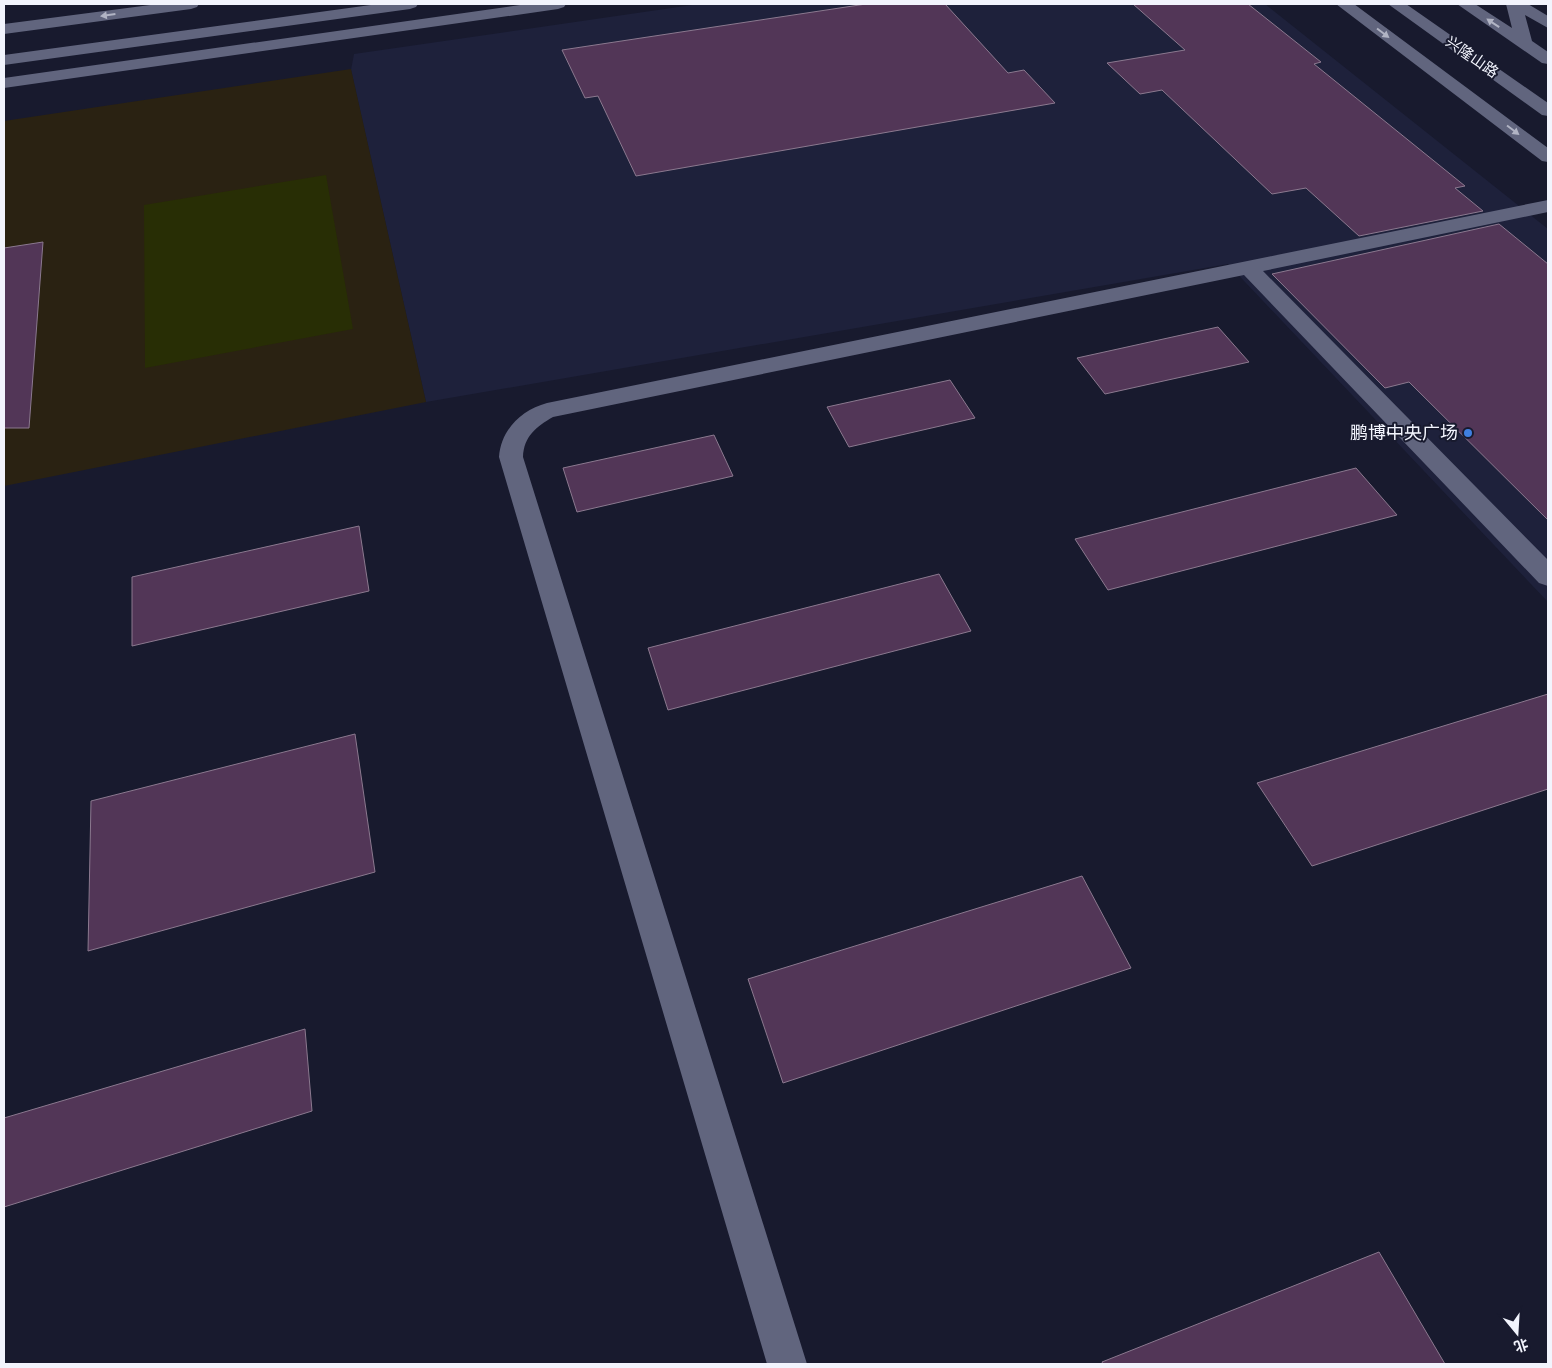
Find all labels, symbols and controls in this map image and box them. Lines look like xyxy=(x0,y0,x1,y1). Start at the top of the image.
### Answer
one-way arrow xyxy=(100,11,116,19)
one-way arrow xyxy=(1486,18,1500,28)
one-way arrow xyxy=(1376,28,1390,38)
street label: 兴隆山路 xyxy=(1441,33,1501,83)
one-way arrow xyxy=(1506,125,1519,136)
place label: 鹏博·中央广场 xyxy=(1350,423,1458,446)
marker: 鹏博·中央广场 xyxy=(1462,427,1474,439)
north arrow xyxy=(1492,1308,1542,1358)
text: 北 xyxy=(1511,1334,1530,1354)

